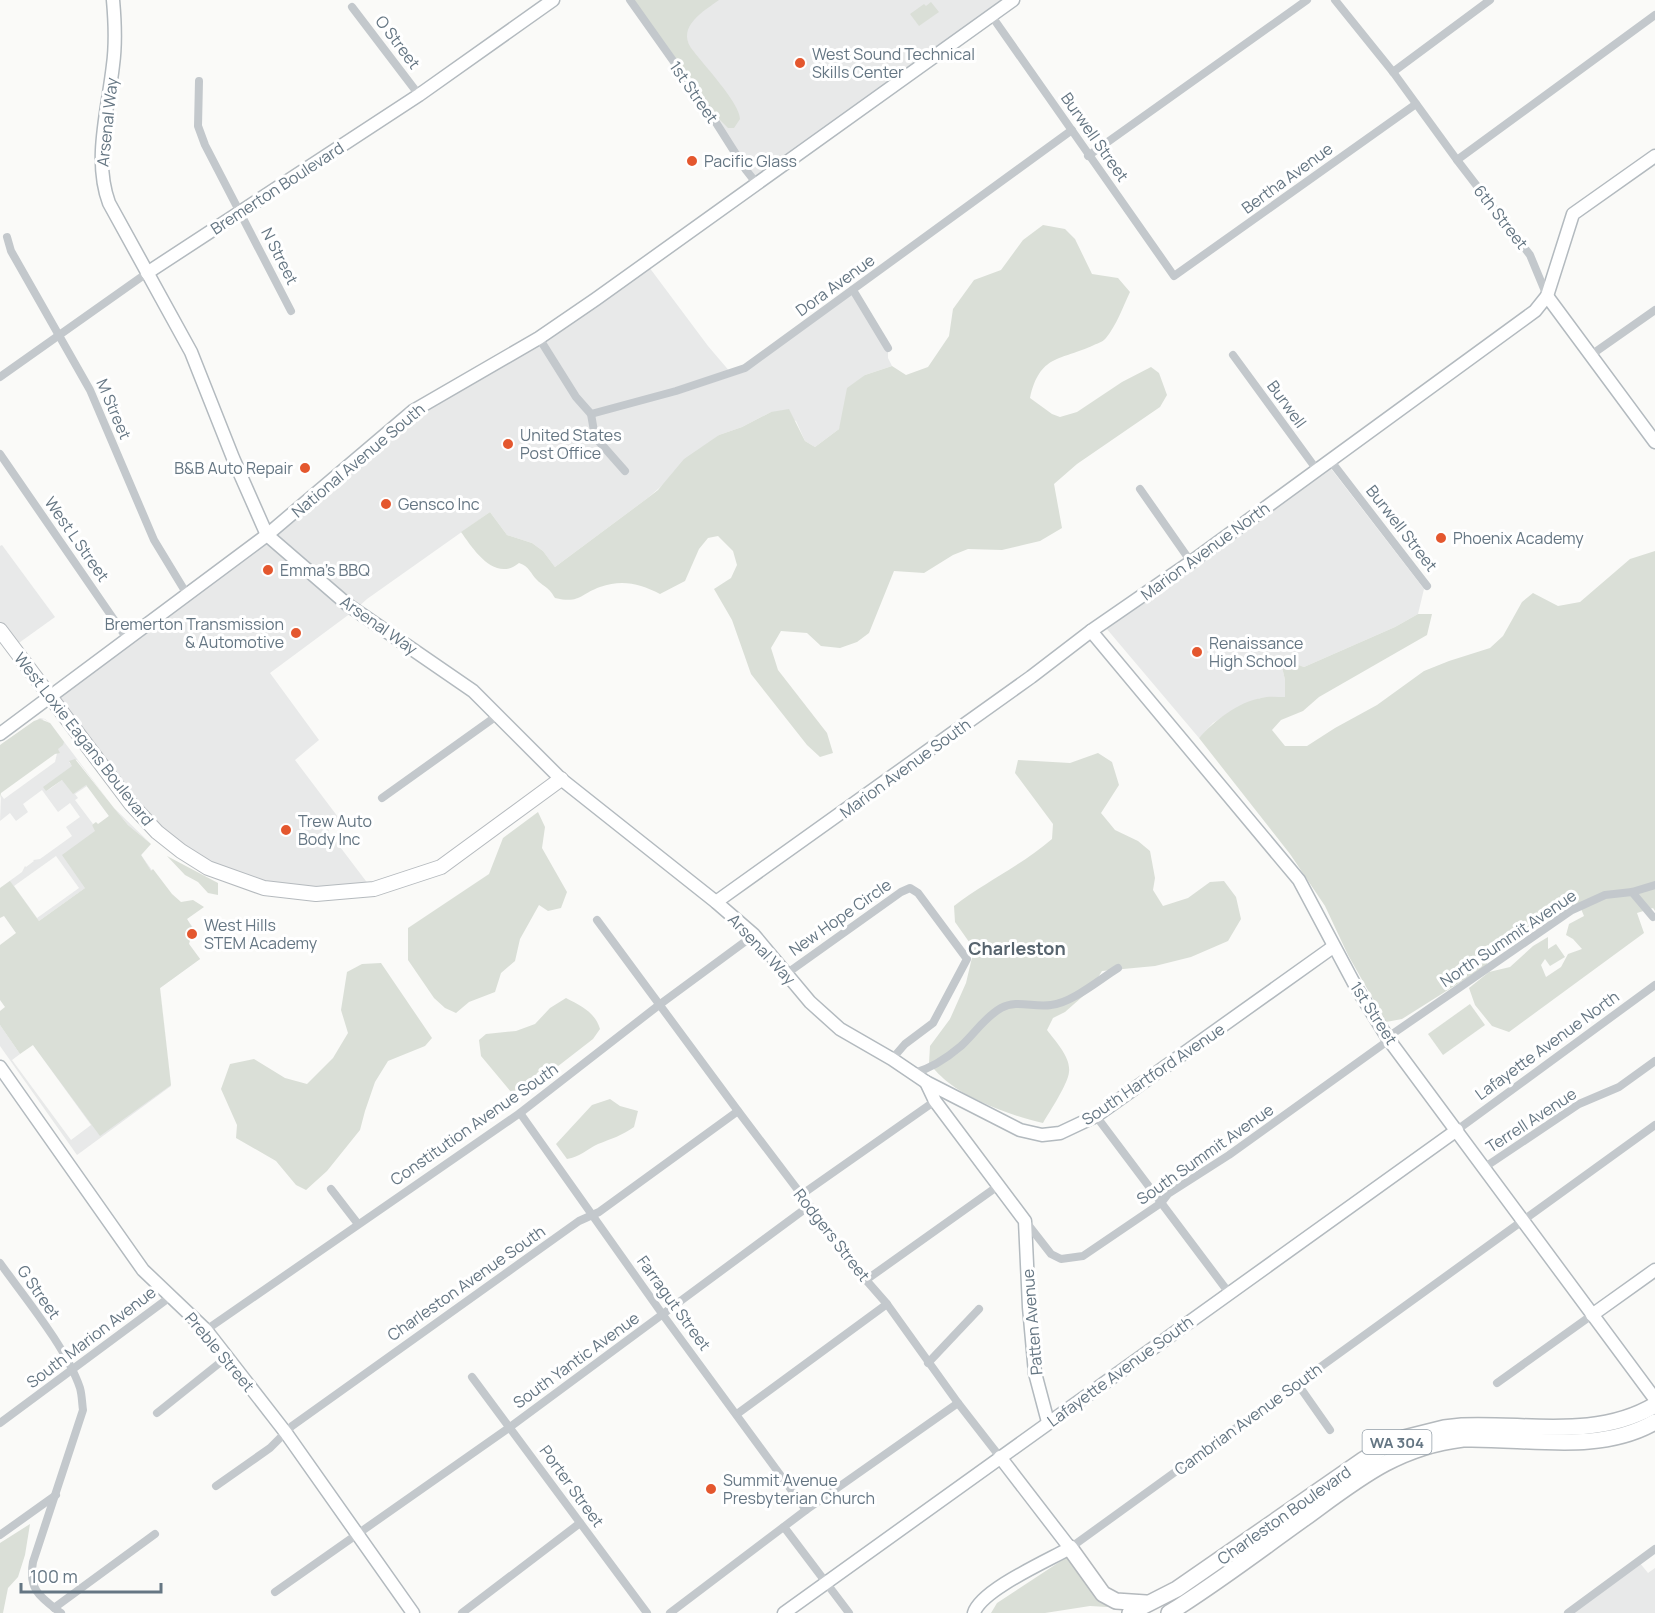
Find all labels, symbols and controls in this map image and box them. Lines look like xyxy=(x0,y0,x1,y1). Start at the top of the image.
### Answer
street label: O Street xyxy=(371,11,425,73)
place label: West Sound Technical Skills Center xyxy=(812,43,975,83)
marker: West Sound Technical Skills Center xyxy=(793,56,807,70)
street label: 1st Street xyxy=(665,57,723,127)
street label: Arsenal Way xyxy=(91,76,123,168)
street label: Burwell Street xyxy=(1056,88,1134,186)
street label: Bremerton Boulevard xyxy=(206,137,348,239)
street label: Bertha Avenue xyxy=(1237,137,1337,219)
place label: Pacific Glass xyxy=(704,150,797,172)
marker: Pacific Glass xyxy=(685,154,699,168)
street label: 6th Street xyxy=(1469,180,1533,254)
street label: N Street xyxy=(256,224,304,288)
street label: Dora Avenue xyxy=(791,249,879,321)
street label: M Street xyxy=(91,375,137,443)
street label: Burwell xyxy=(1262,376,1312,432)
street label: National Avenue South xyxy=(287,398,429,522)
place label: United States Post Office xyxy=(520,424,622,464)
marker: United States Post Office xyxy=(501,437,515,451)
place label: B&B Auto Repair xyxy=(174,457,293,479)
marker: B&B Auto Repair xyxy=(298,461,312,475)
street label: Burwell Street xyxy=(1361,480,1443,576)
street label: West L Street xyxy=(40,492,114,586)
place label: Gensco Inc xyxy=(398,493,480,515)
marker: Gensco Inc xyxy=(379,497,393,511)
street label: Marion Avenue North xyxy=(1136,497,1274,605)
place label: Phoenix Academy xyxy=(1453,527,1584,549)
marker: Phoenix Academy xyxy=(1434,531,1448,545)
place label: Emma's BBQ xyxy=(280,559,370,581)
marker: Emma's BBQ xyxy=(261,563,275,577)
street label: Arsenal Way xyxy=(336,590,422,660)
place label: Bremerton Transmission & Automotive xyxy=(105,613,284,653)
marker: Bremerton Transmission & Automotive xyxy=(289,626,303,640)
place label: Renaissance High School xyxy=(1209,632,1303,672)
marker: Renaissance High School xyxy=(1190,645,1204,659)
street label: West Loxie Eagans Boulevard xyxy=(9,648,159,830)
street label: Marion Avenue South xyxy=(835,713,975,823)
place label: Trew Auto Body Inc xyxy=(298,810,372,850)
marker: Trew Auto Body Inc xyxy=(279,823,293,837)
street label: New Hope Circle xyxy=(784,873,896,961)
street label: North Summit Avenue xyxy=(1436,884,1580,992)
street label: Arsenal Way xyxy=(723,909,801,990)
place label: West Hills STEM Academy xyxy=(204,914,318,954)
marker: West Hills STEM Academy xyxy=(185,927,199,941)
district label: Charleston xyxy=(968,936,1066,960)
street label: 1st Street xyxy=(1345,977,1403,1049)
street label: Lafayette Avenue North xyxy=(1471,985,1623,1105)
street label: South Hartford Avenue xyxy=(1077,1018,1229,1130)
street label: Constitution Avenue South xyxy=(386,1058,562,1190)
street label: Terrell Avenue xyxy=(1481,1083,1581,1157)
street label: South Summit Avenue xyxy=(1132,1098,1278,1210)
street label: Rodgers Street xyxy=(789,1184,875,1286)
street label: Charleston Avenue South xyxy=(383,1220,549,1346)
street label: Farragut Street xyxy=(632,1251,716,1355)
street label: G Street xyxy=(12,1261,66,1323)
street label: Patten Avenue xyxy=(1016,1268,1048,1376)
street label: South Marion Avenue xyxy=(22,1281,160,1393)
street label: South Yantic Avenue xyxy=(508,1307,644,1413)
street label: Preble Street xyxy=(180,1308,260,1396)
street label: Lafayette Avenue South xyxy=(1043,1311,1197,1431)
street label: Cambrian Avenue South xyxy=(1170,1358,1326,1480)
road number: WA 304 xyxy=(1362,1430,1432,1454)
street label: Porter Street xyxy=(535,1441,609,1531)
street label: Charleston Boulevard xyxy=(1213,1461,1355,1569)
place label: Summit Avenue Presbyterian Church xyxy=(723,1469,875,1509)
marker: Summit Avenue Presbyterian Church xyxy=(704,1482,718,1496)
scale bar xyxy=(21,1556,160,1594)
text: 100 m xyxy=(30,1564,78,1588)

